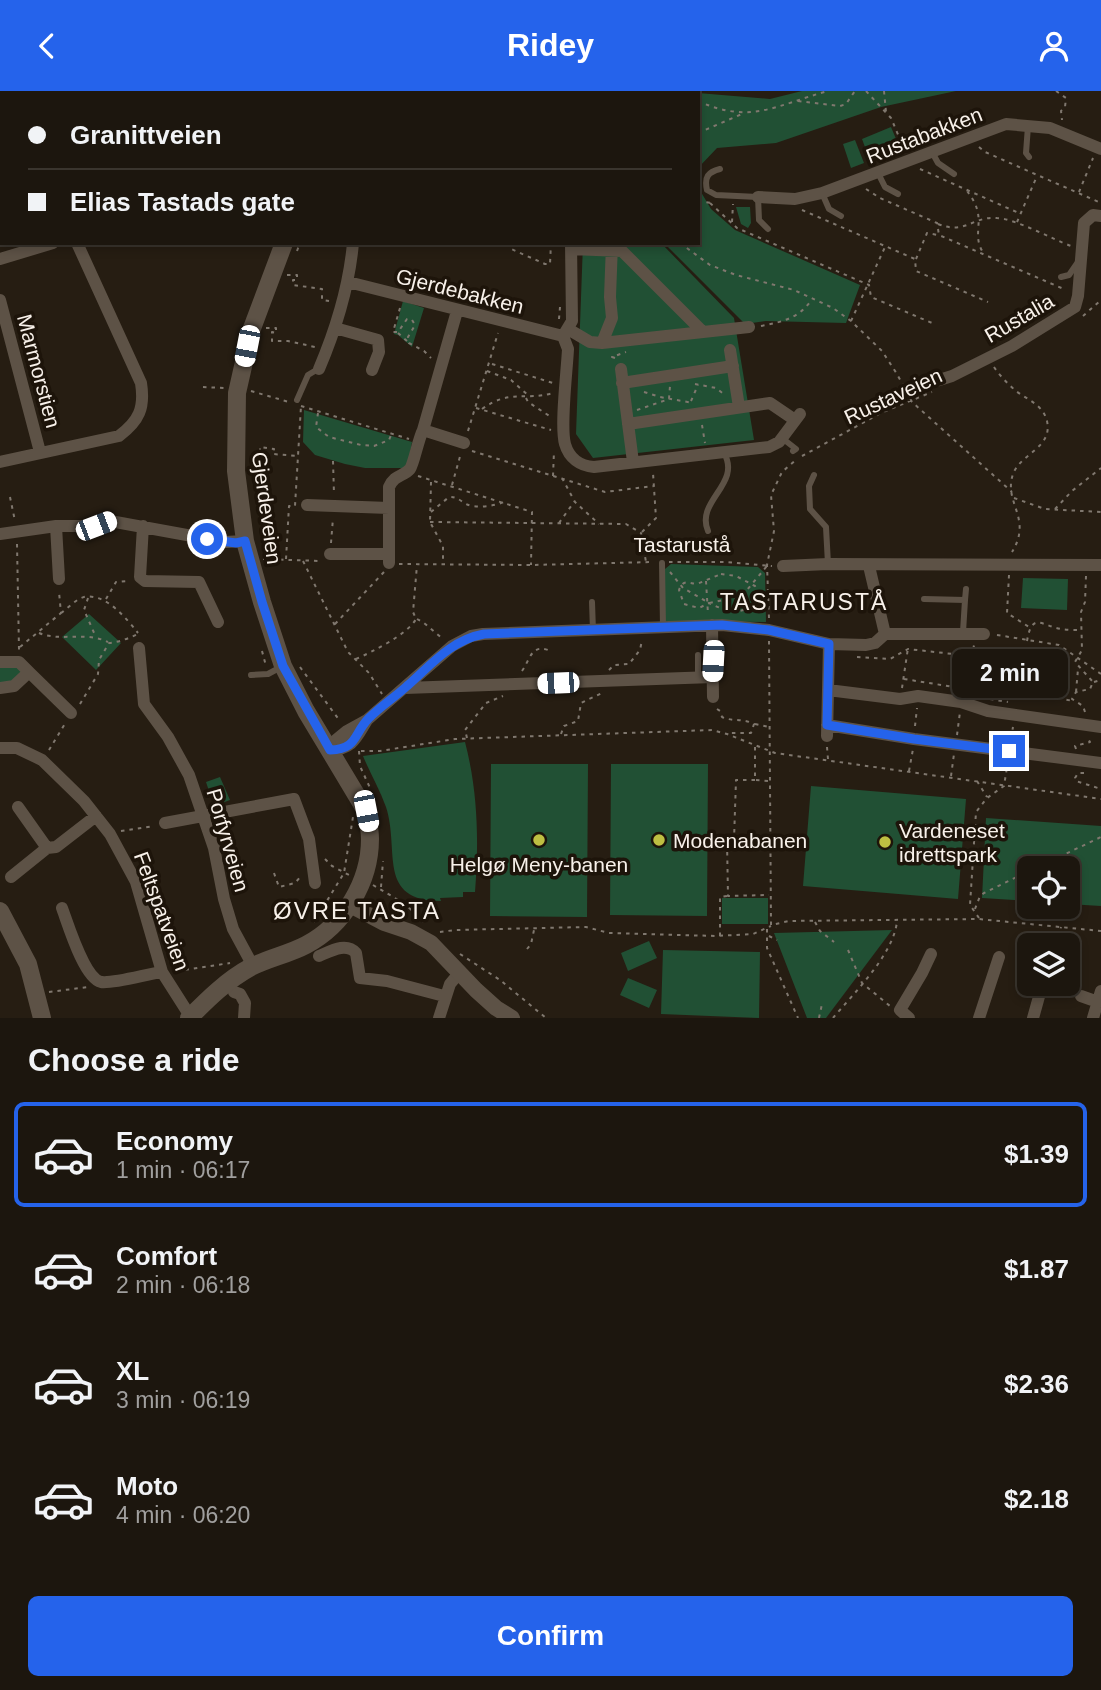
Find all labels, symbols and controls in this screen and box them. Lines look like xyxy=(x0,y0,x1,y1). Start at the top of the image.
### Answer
icon: back xyxy=(28,27,66,65)
text: Ridey xyxy=(507,27,594,63)
icon: person xyxy=(1035,27,1073,65)
street label: Rustabakken xyxy=(863,102,985,168)
text: Granittveien xyxy=(70,120,222,150)
text: Elias Tastads gate xyxy=(70,187,295,217)
street label: Gjerdebakken xyxy=(394,264,526,318)
street label: Rustalia xyxy=(980,289,1058,347)
street label: Marmorstien xyxy=(13,312,65,430)
car xyxy=(233,323,262,369)
street label: Rustaveien xyxy=(841,363,945,429)
street label: Gjerdeveien xyxy=(248,450,286,566)
car xyxy=(73,509,120,543)
route start xyxy=(191,523,223,555)
street label: Tastarustå xyxy=(634,533,731,556)
district label: TASTARUSTÅ xyxy=(720,588,888,615)
car xyxy=(702,639,725,683)
callout: 2 min xyxy=(951,649,1067,699)
text: 2 min xyxy=(980,660,1040,686)
car xyxy=(537,672,580,694)
route end xyxy=(993,735,1025,767)
street label: Porfyrveien xyxy=(202,786,254,894)
car xyxy=(352,788,381,834)
place label: Vardeneset idrettspark xyxy=(899,819,1005,866)
place label: Modenabanen xyxy=(673,829,807,852)
marker: Helgø Meny-banen xyxy=(531,832,547,848)
marker: Modenabanen xyxy=(651,832,667,848)
marker: Vardeneset idrettspark xyxy=(877,834,893,850)
street label: Feltspatveien xyxy=(130,848,194,974)
place label: Helgø Meny-banen xyxy=(450,853,628,876)
map controls xyxy=(1017,856,1080,996)
button: locate xyxy=(1017,856,1080,919)
district label: ØVRE TASTA xyxy=(273,897,441,924)
button: layers xyxy=(1017,933,1080,996)
text: Choose a ride xyxy=(28,1042,240,1078)
icon: car xyxy=(32,1123,95,1186)
text: Economy xyxy=(116,1126,233,1156)
text: $1.39 xyxy=(1004,1139,1069,1169)
text: 1 min · 06:17 xyxy=(116,1157,250,1183)
icon: car xyxy=(32,1238,95,1301)
text: Comfort xyxy=(116,1241,217,1271)
text: $1.87 xyxy=(1004,1254,1069,1284)
text: 2 min · 06:18 xyxy=(116,1272,250,1298)
icon: car xyxy=(32,1353,95,1416)
text: XL xyxy=(116,1356,149,1386)
text: $2.36 xyxy=(1004,1369,1069,1399)
text: 3 min · 06:19 xyxy=(116,1387,250,1413)
icon: car xyxy=(32,1468,95,1531)
text: Moto xyxy=(116,1471,178,1501)
text: $2.18 xyxy=(1004,1484,1069,1514)
text: 4 min · 06:20 xyxy=(116,1502,250,1528)
button: Confirm xyxy=(28,1596,1073,1676)

